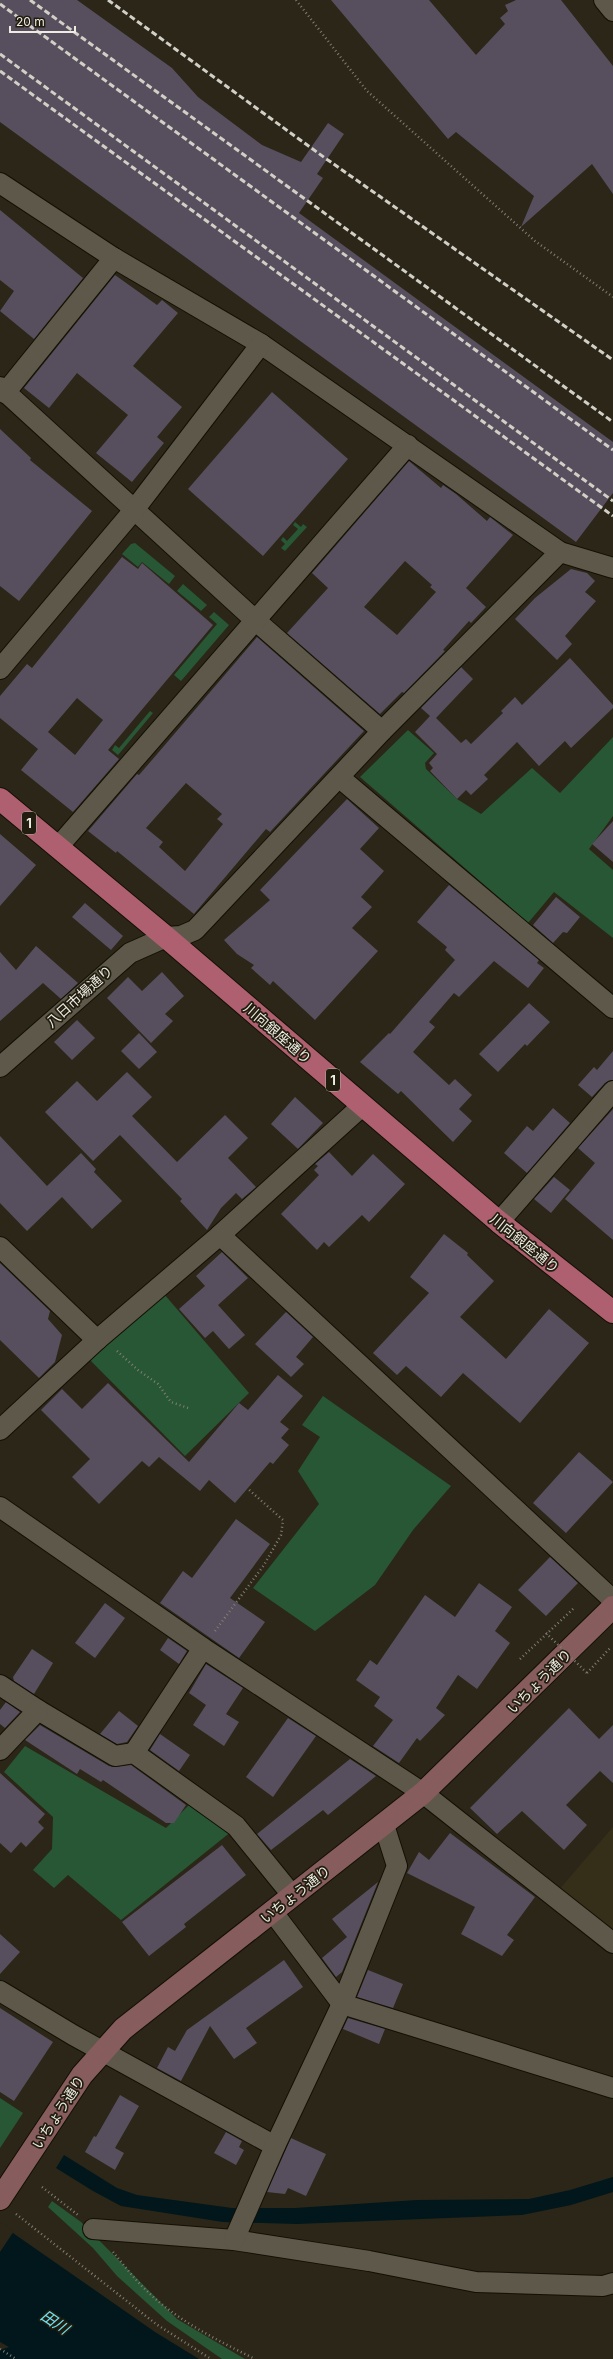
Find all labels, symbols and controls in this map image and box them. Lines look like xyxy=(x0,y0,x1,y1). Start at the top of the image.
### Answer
scale bar xyxy=(10,8,75,34)
text: 20 m xyxy=(16,14,45,29)
road number: 1 xyxy=(22,812,36,834)
street label: 八日市場通り xyxy=(42,962,116,1030)
street label: 川向銀座通り xyxy=(241,999,315,1067)
road number: 1 xyxy=(326,1069,340,1091)
street label: 川向銀座通り xyxy=(487,1210,563,1276)
street label: いちょう通り xyxy=(503,1645,575,1717)
street label: いちょう通り xyxy=(257,1861,333,1927)
street label: いちょう通り xyxy=(28,2072,88,2152)
water label: 田川 xyxy=(37,2306,74,2339)

